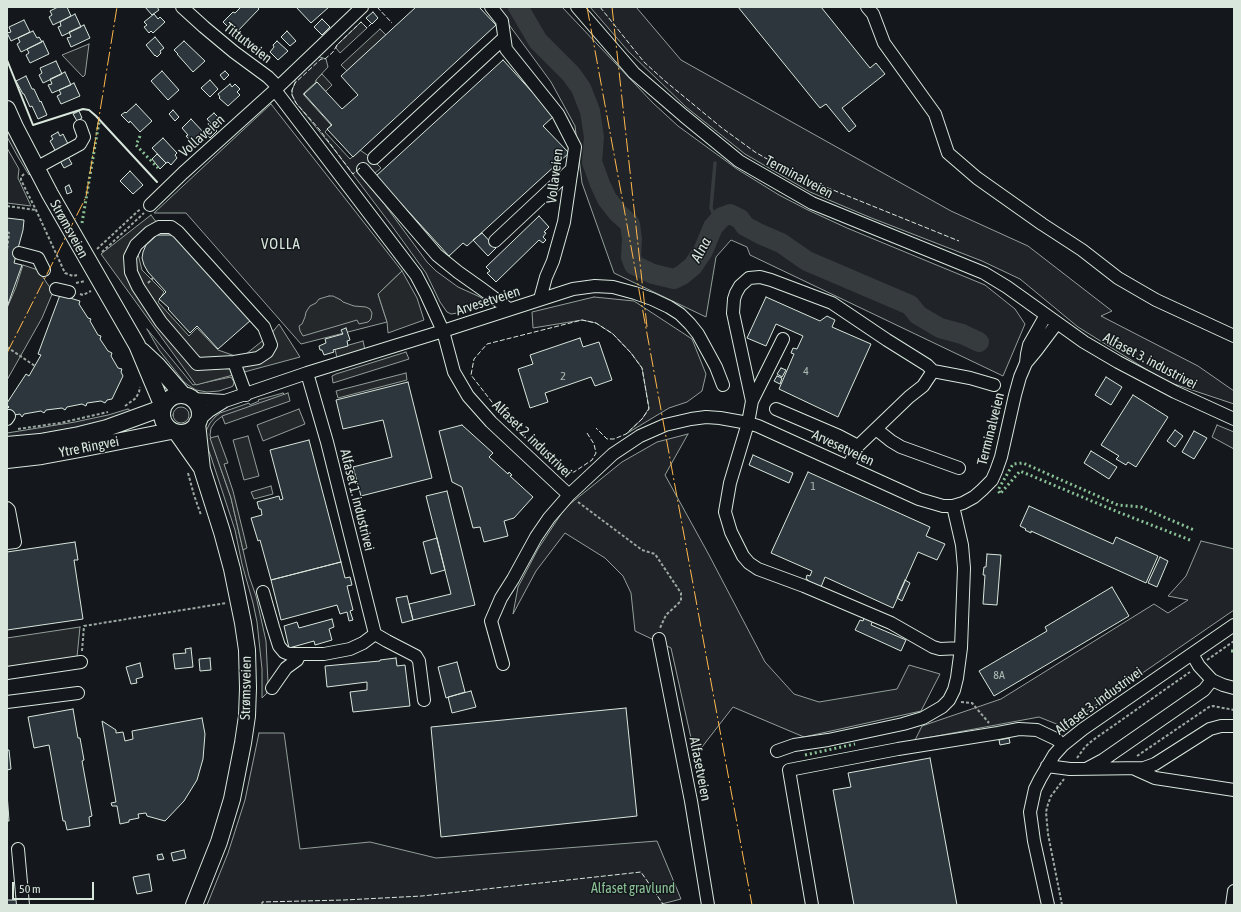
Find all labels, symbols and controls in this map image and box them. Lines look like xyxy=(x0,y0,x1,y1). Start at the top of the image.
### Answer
street label: Tittutveien xyxy=(221,19,275,67)
street label: Vollaveien xyxy=(176,111,228,161)
street label: Vollaveien xyxy=(543,148,567,204)
street label: Terminalveien xyxy=(762,152,836,202)
street label: Strømsveien xyxy=(46,197,92,261)
water label: Alna xyxy=(687,234,715,266)
district label: VOLLA xyxy=(261,235,301,253)
street label: Arvesetveien xyxy=(454,283,522,319)
street label: Alfaset 3. industrivei xyxy=(1100,329,1200,393)
house number: 4 xyxy=(803,364,809,378)
house number: 2 xyxy=(560,369,566,383)
street label: Terminalveien xyxy=(974,391,1008,467)
street label: Alfaset 2. industrivei xyxy=(489,397,575,481)
street label: Arvesetveien xyxy=(809,426,877,470)
street label: Ytre Ringvei xyxy=(58,433,120,461)
street label: Alfaset 1. industrivei xyxy=(336,447,378,553)
house number: 1 xyxy=(810,479,816,493)
street label: Strømsveien xyxy=(237,656,255,720)
street label: Alfaset 3. industrivei xyxy=(1052,664,1146,738)
house number: 8A xyxy=(993,668,1005,682)
street label: Alfasetveien xyxy=(686,736,714,802)
scale bar xyxy=(14,874,96,900)
park label: Alfaset gravlund xyxy=(591,881,675,897)
text: 50 m xyxy=(19,882,41,896)

